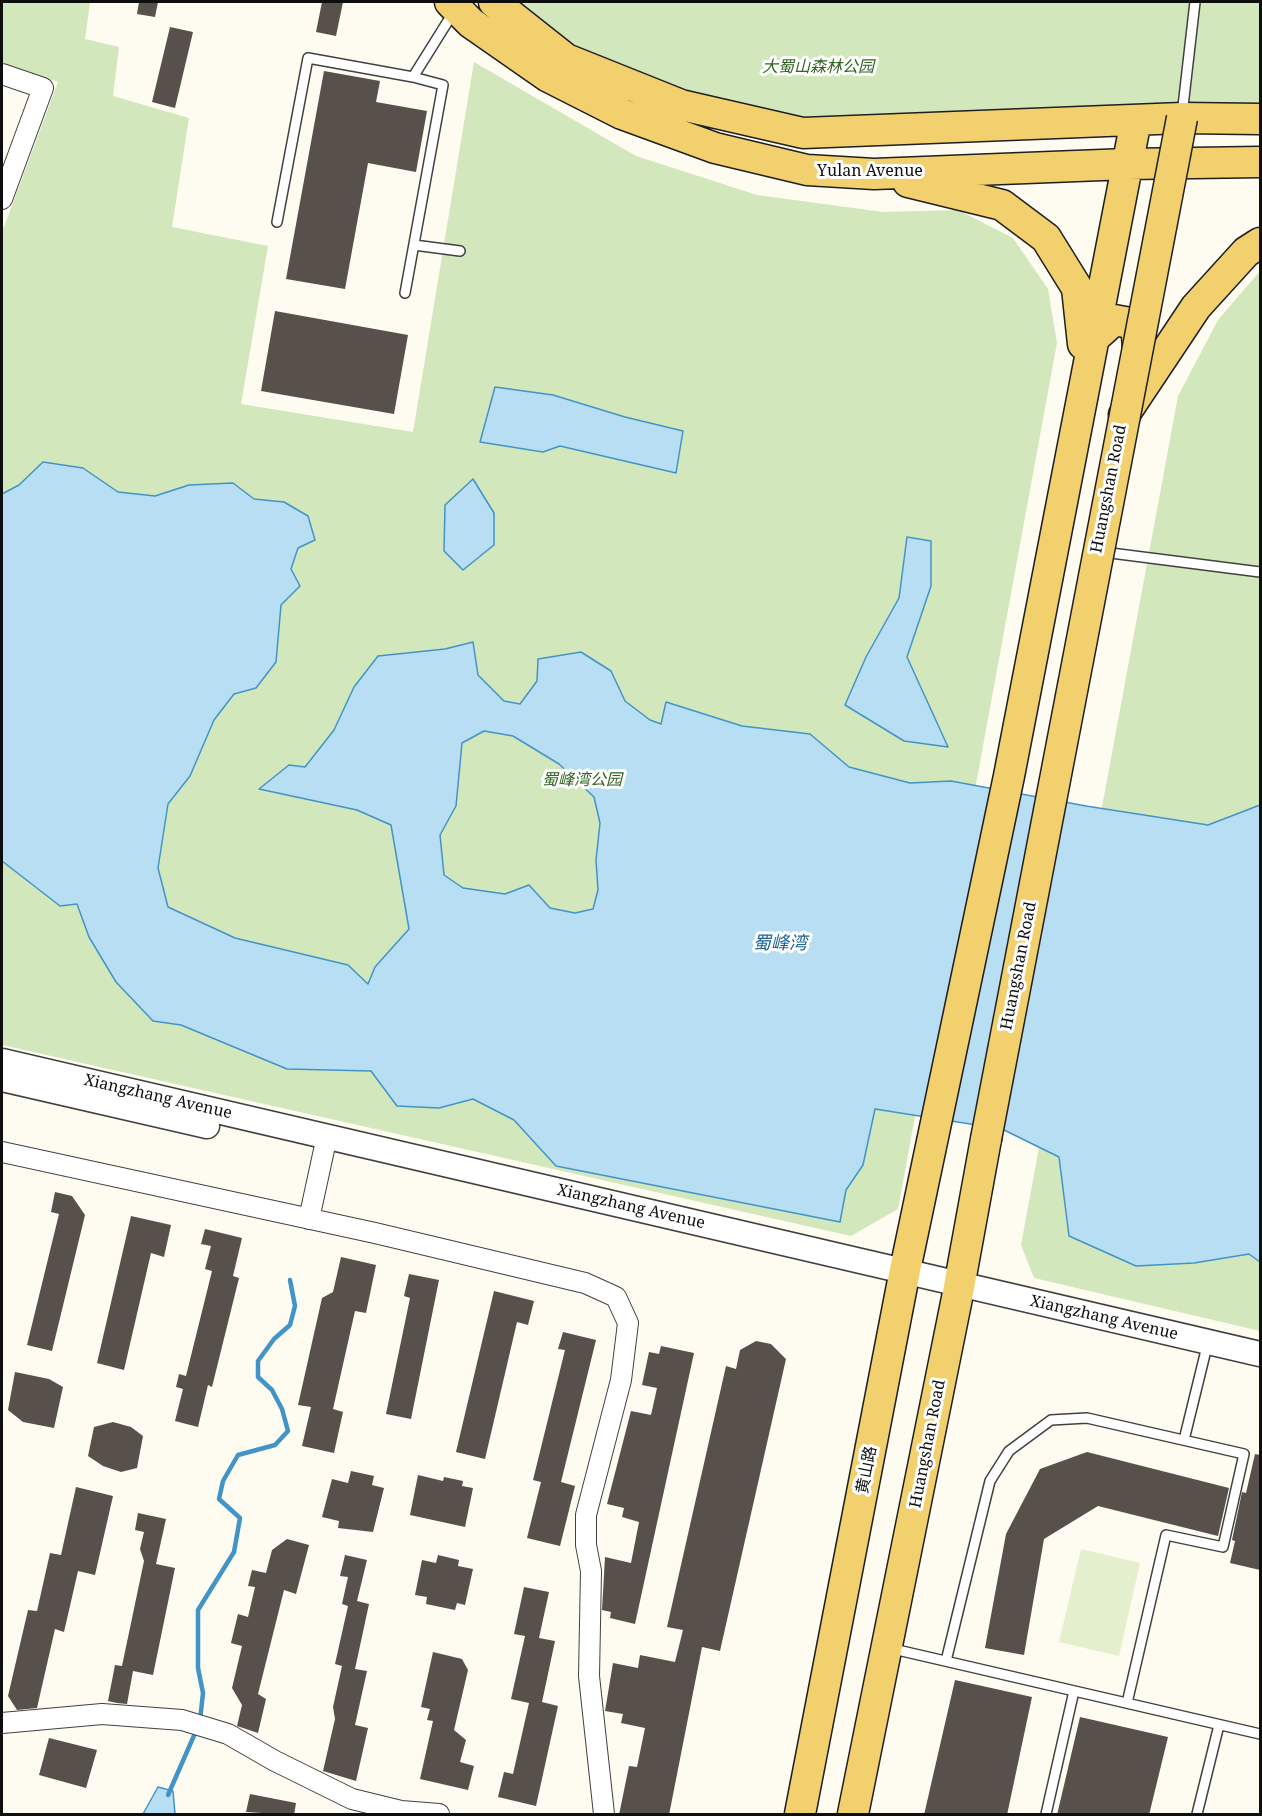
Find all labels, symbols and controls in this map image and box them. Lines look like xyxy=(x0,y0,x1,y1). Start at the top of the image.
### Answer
park label: 大蜀山森林公园 xyxy=(762,57,874,77)
street label: Yulan Avenue xyxy=(817,161,923,181)
street label: Huangshan Road xyxy=(1087,423,1131,555)
park label: 蜀峰湾公园 xyxy=(542,770,622,790)
street label: Huangshan Road xyxy=(997,900,1041,1032)
water label: 蜀峰湾 xyxy=(753,933,807,955)
street label: Xiangzhang Avenue xyxy=(82,1071,234,1123)
street label: Xiangzhang Avenue xyxy=(555,1181,707,1233)
street label: Xiangzhang Avenue xyxy=(1028,1292,1180,1344)
street label: Huangshan Road xyxy=(906,1378,950,1510)
street label: 黄山路 xyxy=(853,1445,881,1495)

